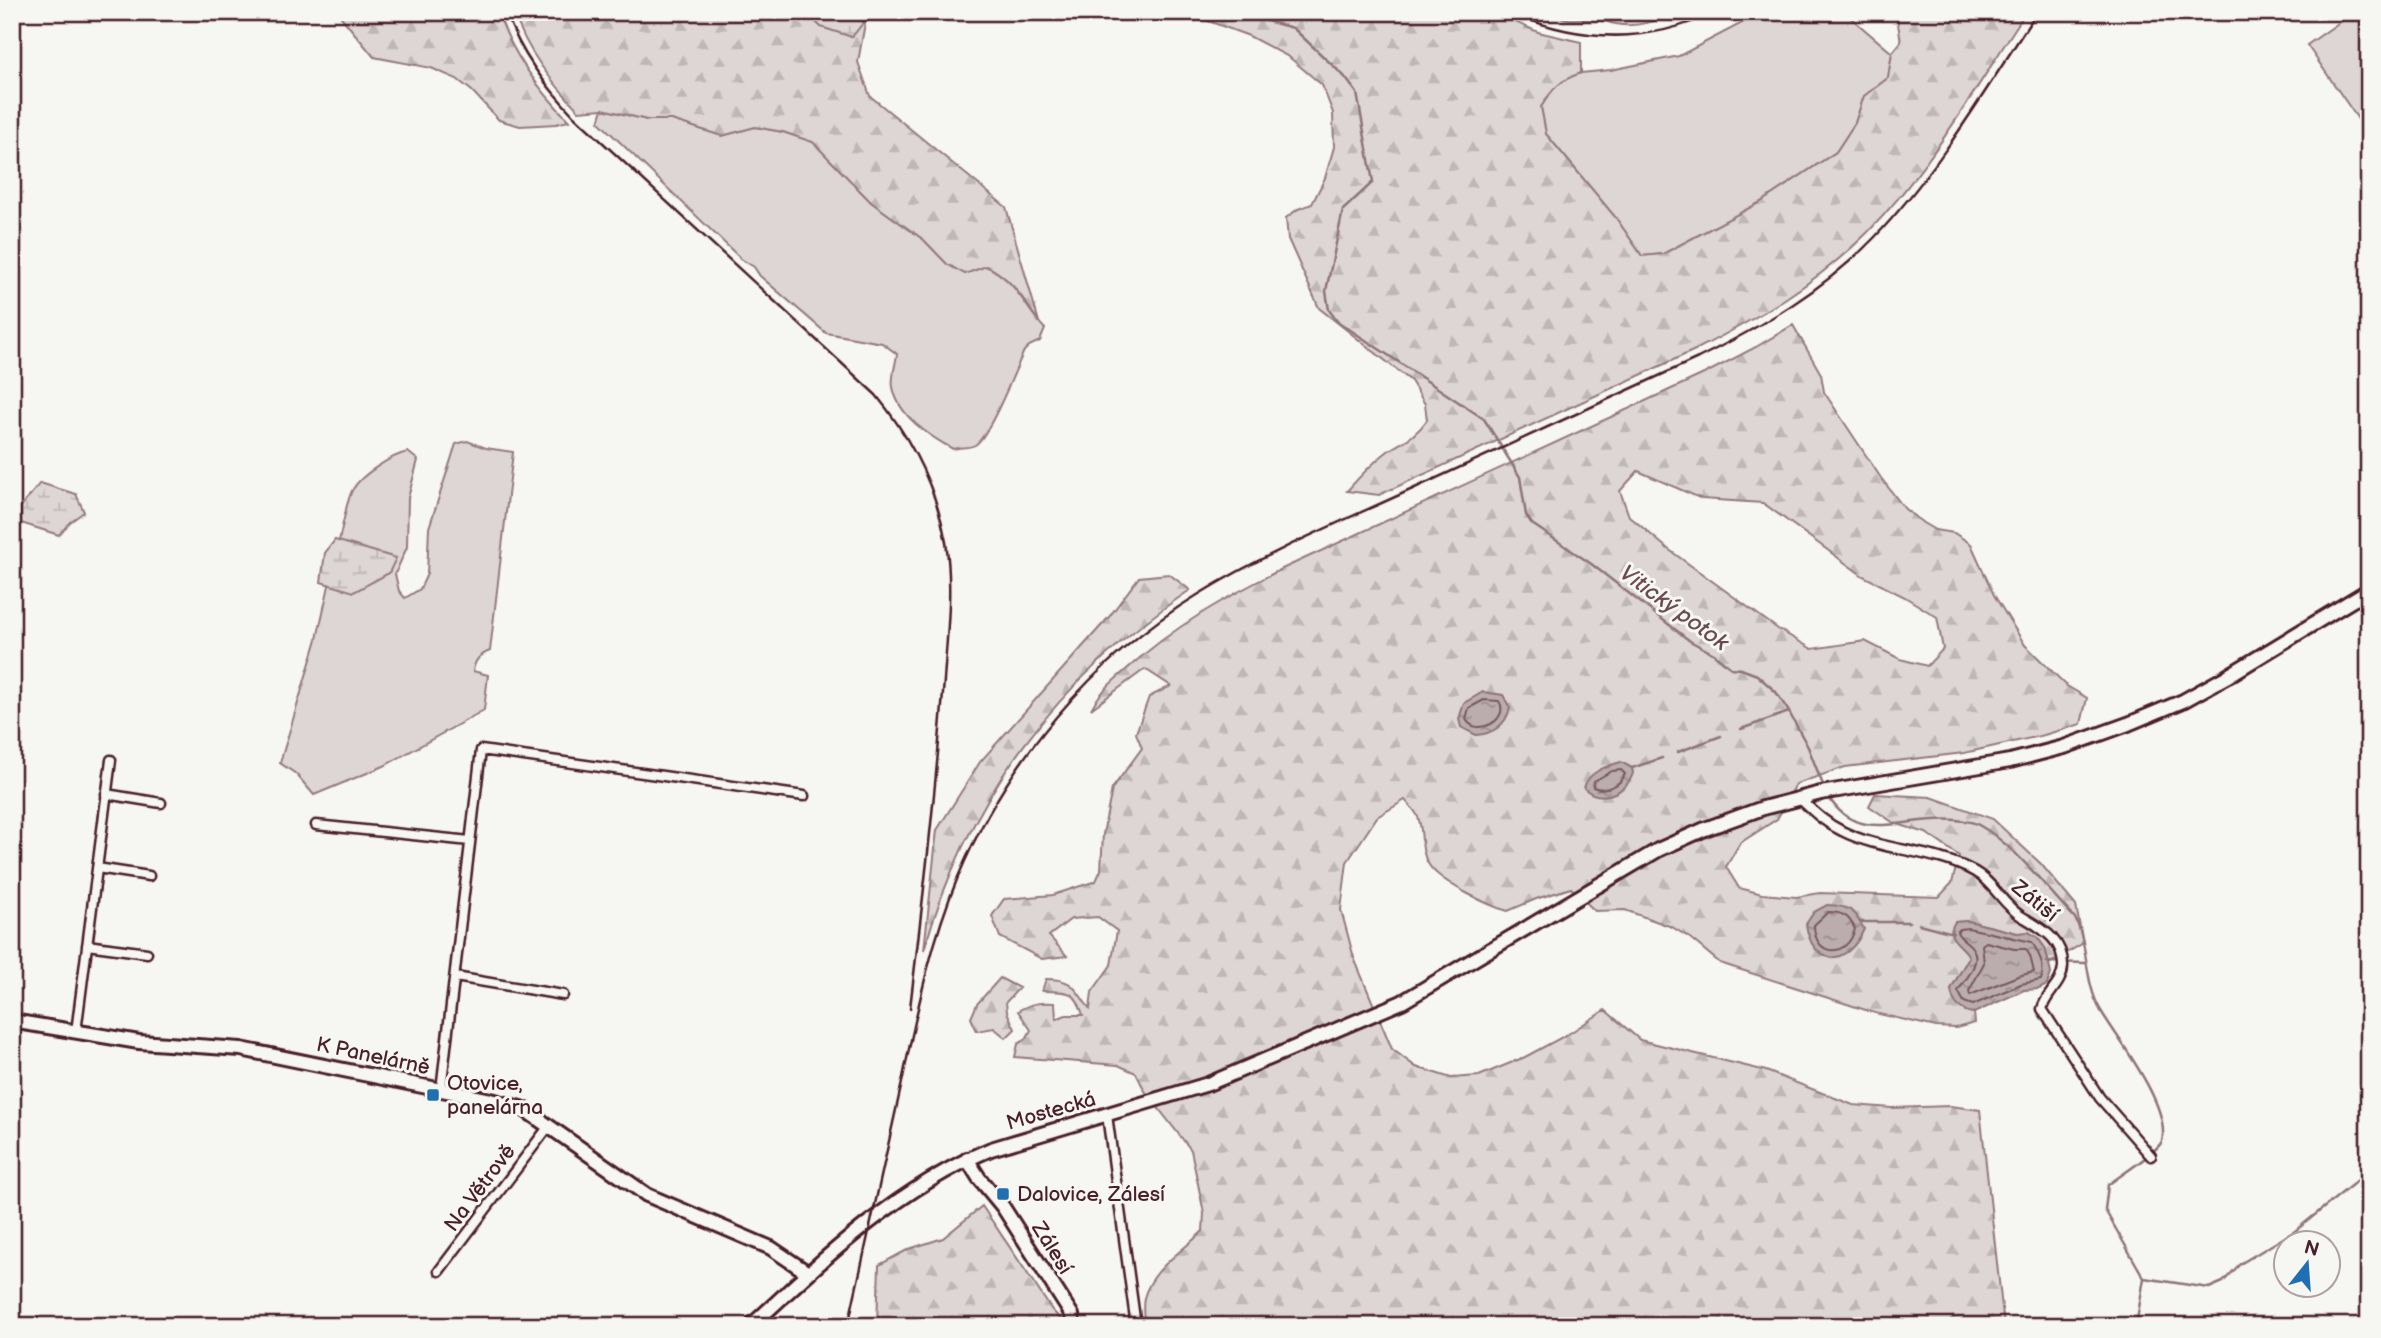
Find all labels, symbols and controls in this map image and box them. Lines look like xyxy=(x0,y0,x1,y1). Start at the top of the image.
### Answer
water label: Vitický potok xyxy=(1614,559,1735,657)
street label: Zátiší xyxy=(2006,874,2064,928)
street label: K Panelárně xyxy=(314,1032,432,1080)
place label: Otovice, panelárna xyxy=(447,1071,543,1120)
street label: Mostecká xyxy=(1003,1086,1099,1136)
marker: Otovice, panelárna xyxy=(425,1087,441,1103)
street label: Na Větrově xyxy=(439,1139,521,1236)
place label: Dalovice, Zálesí xyxy=(1017,1182,1166,1207)
marker: Dalovice, Zálesí xyxy=(995,1186,1011,1202)
street label: Zálesí xyxy=(1026,1216,1078,1280)
north arrow xyxy=(2272,1230,2342,1300)
text: N xyxy=(2301,1236,2322,1262)

